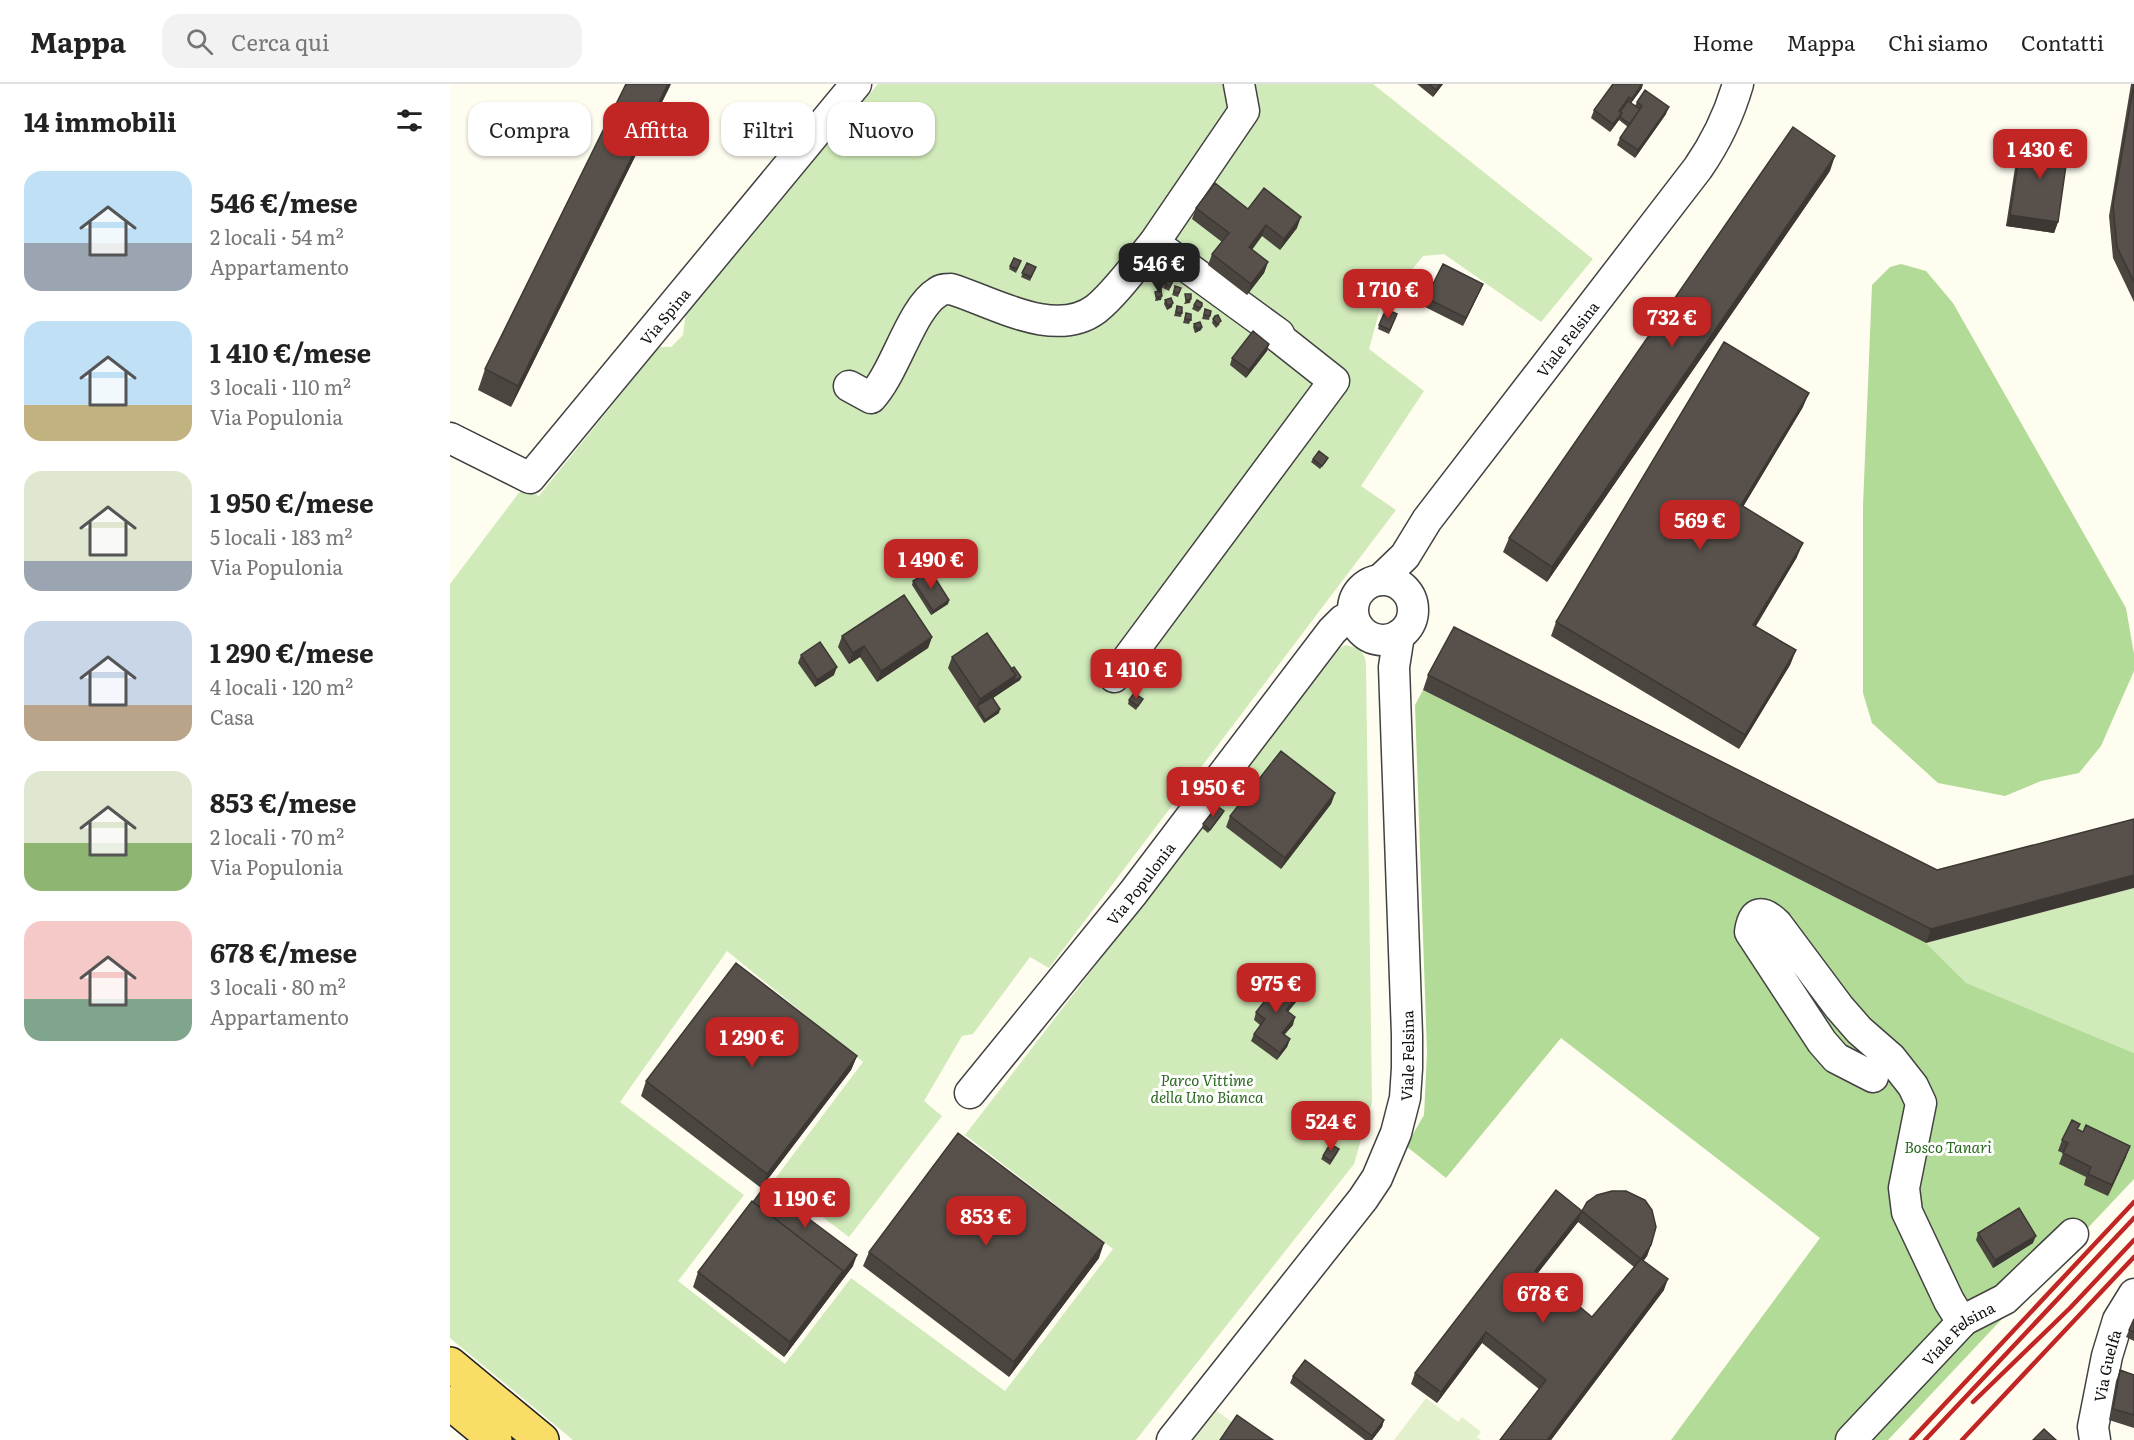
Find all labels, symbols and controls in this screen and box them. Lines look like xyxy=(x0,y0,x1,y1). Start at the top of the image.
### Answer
search box xyxy=(162,14,582,68)
text: Mappa xyxy=(30,20,126,62)
icon: search xyxy=(183,25,216,58)
text: Cerca qui xyxy=(231,25,329,58)
text: Home xyxy=(1693,26,1754,57)
text: Mappa xyxy=(1787,26,1855,57)
text: Chi siamo xyxy=(1888,26,1988,57)
text: Contatti xyxy=(2021,26,2104,57)
text: 14 immobili xyxy=(24,101,177,140)
chip: Compra xyxy=(468,102,591,156)
chip: Affitta xyxy=(603,102,709,156)
chip: Filtri xyxy=(721,102,815,156)
chip: Nuovo xyxy=(827,102,935,156)
icon: filters xyxy=(393,104,426,137)
pin: 1 430 € xyxy=(1985,129,2095,180)
text: 1 430 € xyxy=(2007,133,2073,163)
text: 546 €/mese xyxy=(210,182,358,221)
icon: home xyxy=(72,195,144,267)
text: 2 locali · 54 m² xyxy=(210,221,344,251)
pin: 546 € xyxy=(1117,243,1201,294)
text: 546 € xyxy=(1133,247,1185,277)
text: Appartamento xyxy=(210,251,349,281)
pin: 1 710 € xyxy=(1333,269,1443,320)
text: 1 710 € xyxy=(1357,273,1419,303)
street label: Via Spina xyxy=(634,281,695,349)
street label: Viale Felsina xyxy=(1530,295,1604,381)
pin: 732 € xyxy=(1630,297,1714,348)
text: 732 € xyxy=(1647,301,1697,331)
text: 1 410 €/mese xyxy=(210,332,371,371)
icon: home xyxy=(72,345,144,417)
text: 3 locali · 110 m² xyxy=(210,371,351,401)
text: Via Populonia xyxy=(210,401,343,431)
text: 1 950 €/mese xyxy=(210,482,374,521)
icon: home xyxy=(72,495,144,567)
pin: 569 € xyxy=(1658,500,1742,551)
text: 569 € xyxy=(1674,504,1726,534)
text: 5 locali · 183 m² xyxy=(210,521,353,551)
pin: 1 490 € xyxy=(876,539,986,590)
text: 1 490 € xyxy=(898,543,964,573)
text: Via Populonia xyxy=(210,551,343,581)
text: 1 290 €/mese xyxy=(210,632,374,671)
icon: home xyxy=(72,645,144,717)
pin: 1 410 € xyxy=(1081,649,1191,700)
text: 1 410 € xyxy=(1105,653,1167,683)
text: 4 locali · 120 m² xyxy=(210,671,353,701)
text: Casa xyxy=(210,701,254,731)
pin: 1 950 € xyxy=(1158,767,1268,818)
text: 1 950 € xyxy=(1181,771,1245,801)
text: 853 €/mese xyxy=(210,782,356,821)
icon: home xyxy=(72,795,144,867)
text: 2 locali · 70 m² xyxy=(210,821,344,851)
street label: Via Populonia xyxy=(1100,836,1180,930)
text: Via Populonia xyxy=(210,851,343,881)
text: 678 €/mese xyxy=(210,932,357,971)
icon: home xyxy=(72,945,144,1017)
pin: 975 € xyxy=(1234,963,1318,1014)
text: 975 € xyxy=(1251,967,1301,997)
text: 3 locali · 80 m² xyxy=(210,971,346,1001)
text: Appartamento xyxy=(210,1001,349,1031)
street label: Viale Felsina xyxy=(1393,1009,1419,1102)
pin: 1 290 € xyxy=(697,1017,807,1068)
text: 1 290 € xyxy=(720,1021,784,1051)
park label: Parco Vittime della Uno Bianca xyxy=(1150,1068,1264,1108)
pin: 524 € xyxy=(1289,1101,1373,1152)
text: 524 € xyxy=(1305,1105,1357,1135)
park label: Bosco Tanari xyxy=(1904,1135,1992,1158)
pin: 1 190 € xyxy=(750,1178,860,1229)
text: 1 190 € xyxy=(774,1182,836,1212)
pin: 853 € xyxy=(944,1196,1028,1247)
text: 853 € xyxy=(960,1200,1012,1230)
pin: 678 € xyxy=(1501,1273,1585,1324)
text: 678 € xyxy=(1517,1277,1569,1307)
street label: Viale Felsina xyxy=(1916,1295,1999,1370)
street label: Via Guelfa xyxy=(2087,1325,2126,1404)

